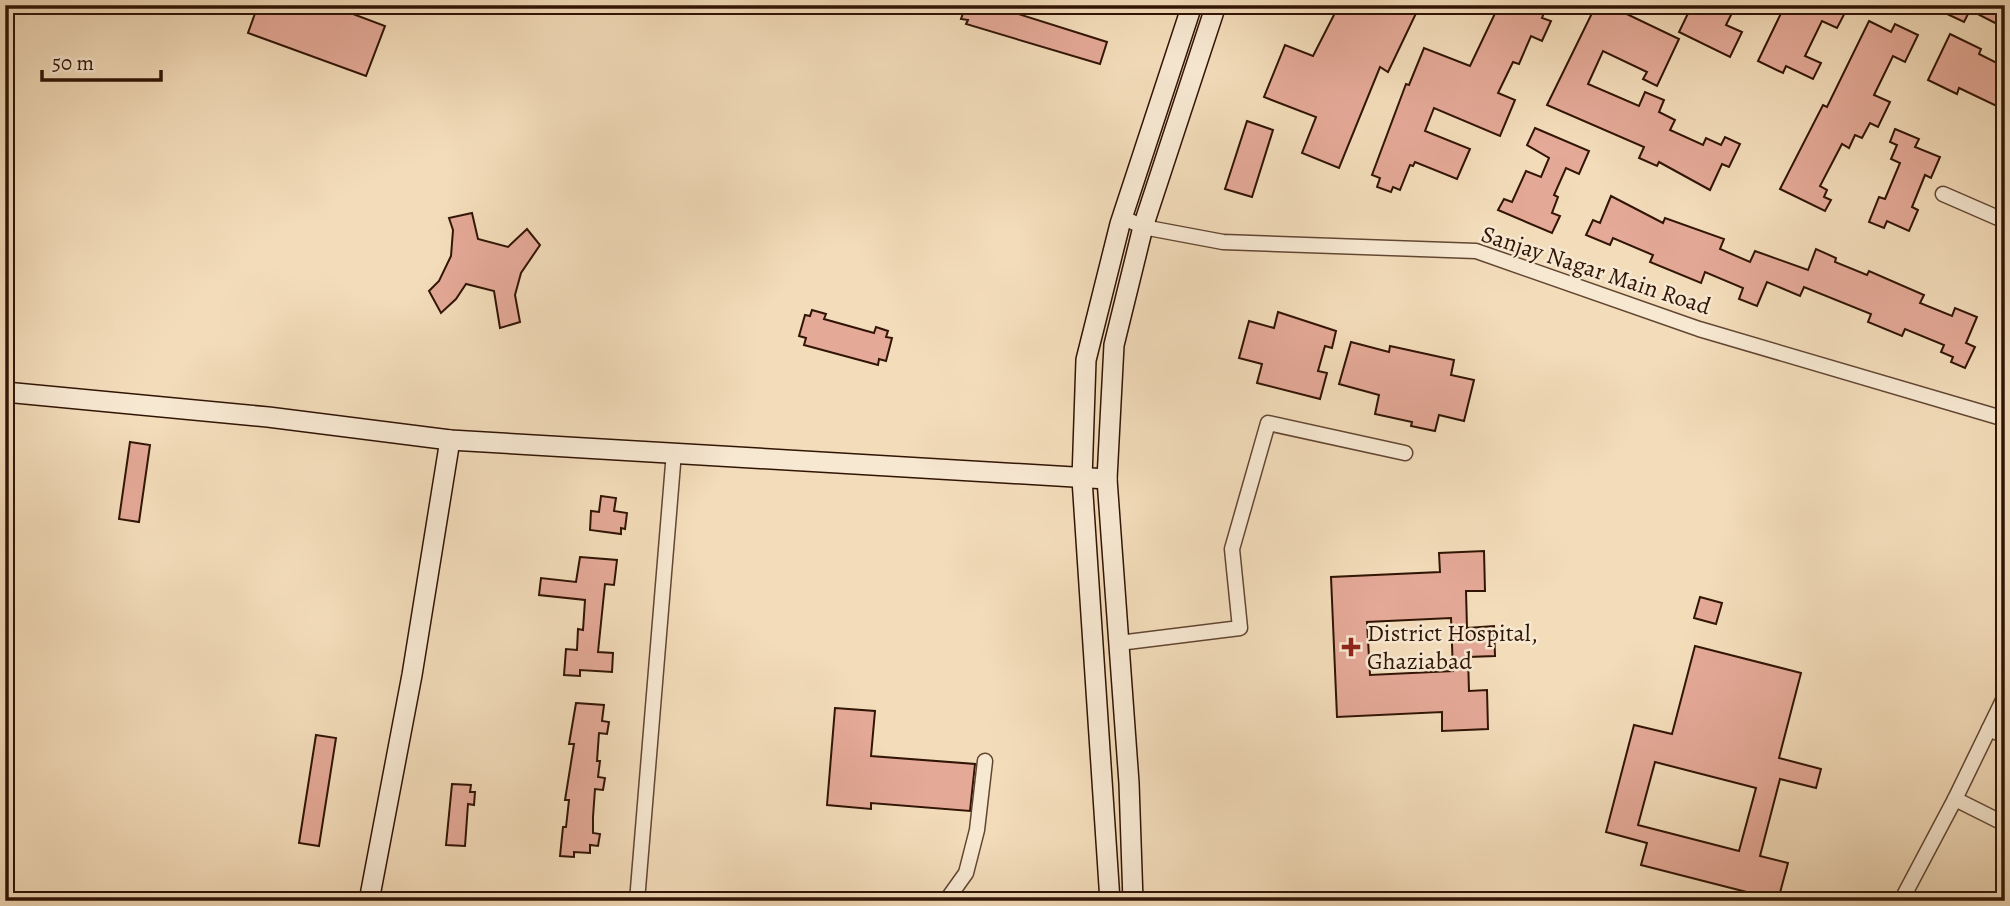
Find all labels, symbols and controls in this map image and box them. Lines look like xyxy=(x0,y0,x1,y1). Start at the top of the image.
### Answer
scale bar xyxy=(42,38,161,82)
text: 50 m xyxy=(52,49,94,77)
street label: Sanjay Nagar Main Road xyxy=(1477,218,1715,322)
place label: District Hospital, Ghaziabad xyxy=(1367,617,1538,677)
marker: District Hospital, Ghaziabad xyxy=(1341,637,1361,657)

